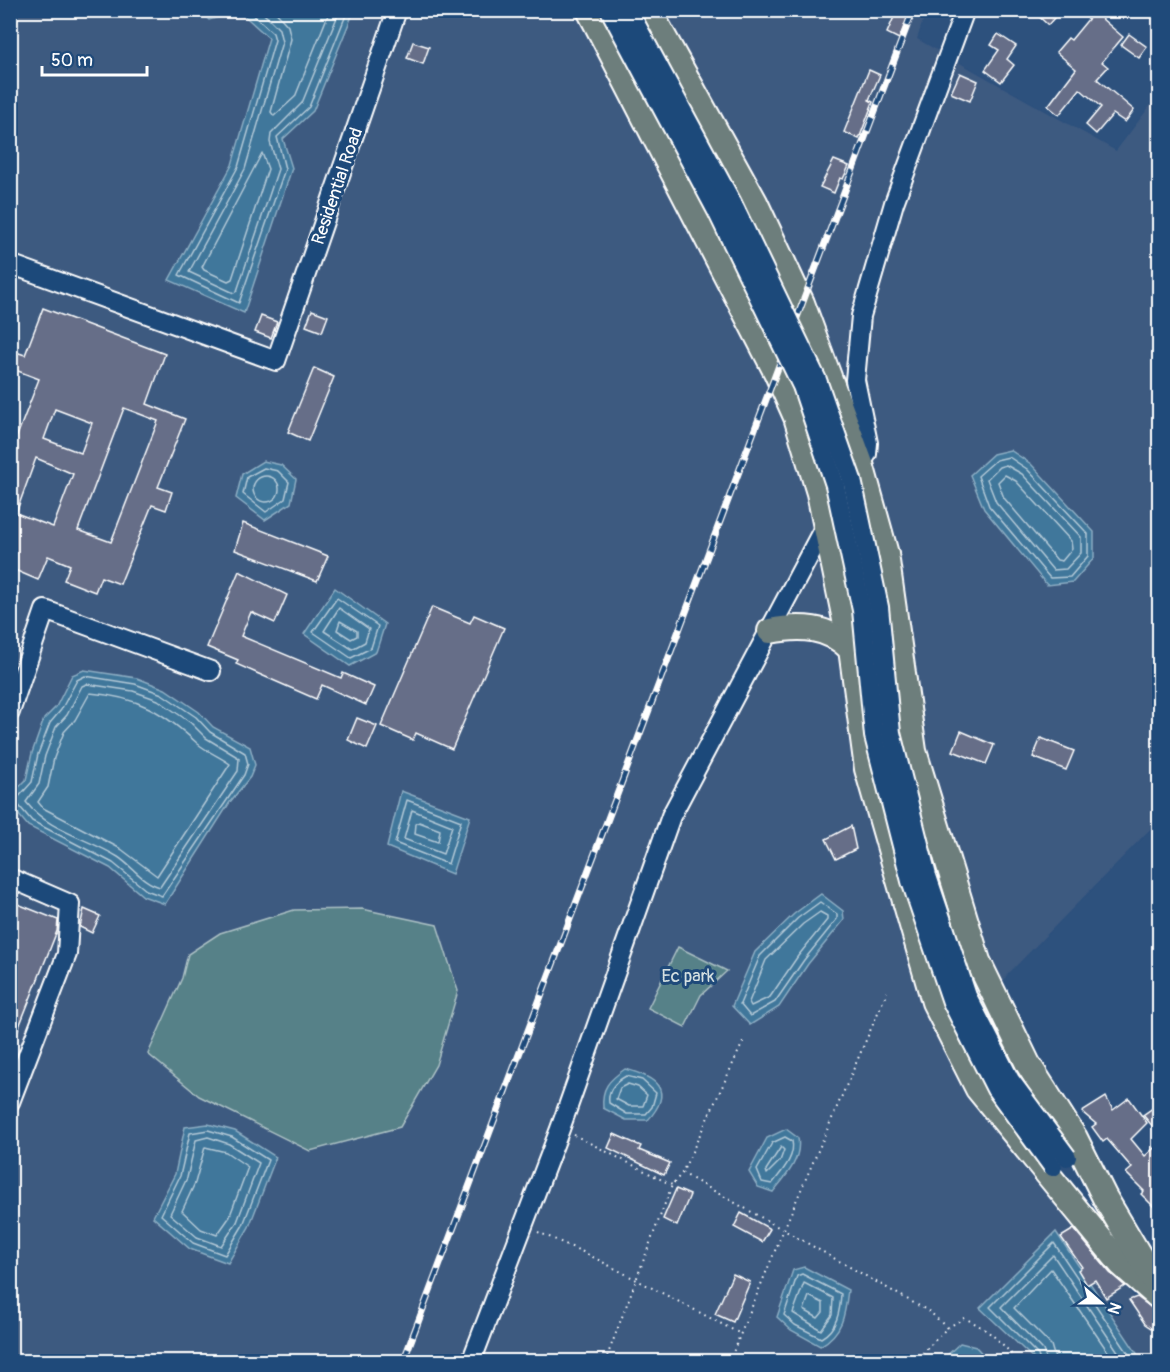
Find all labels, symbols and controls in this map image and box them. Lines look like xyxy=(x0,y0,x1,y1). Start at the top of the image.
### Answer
scale bar xyxy=(42,39,147,77)
text: 50 m xyxy=(51,49,93,72)
street label: Residential Road xyxy=(307,125,368,248)
park label: Ec park xyxy=(661,965,715,988)
north arrow xyxy=(1071,1273,1131,1333)
text: N xyxy=(1103,1299,1125,1317)

